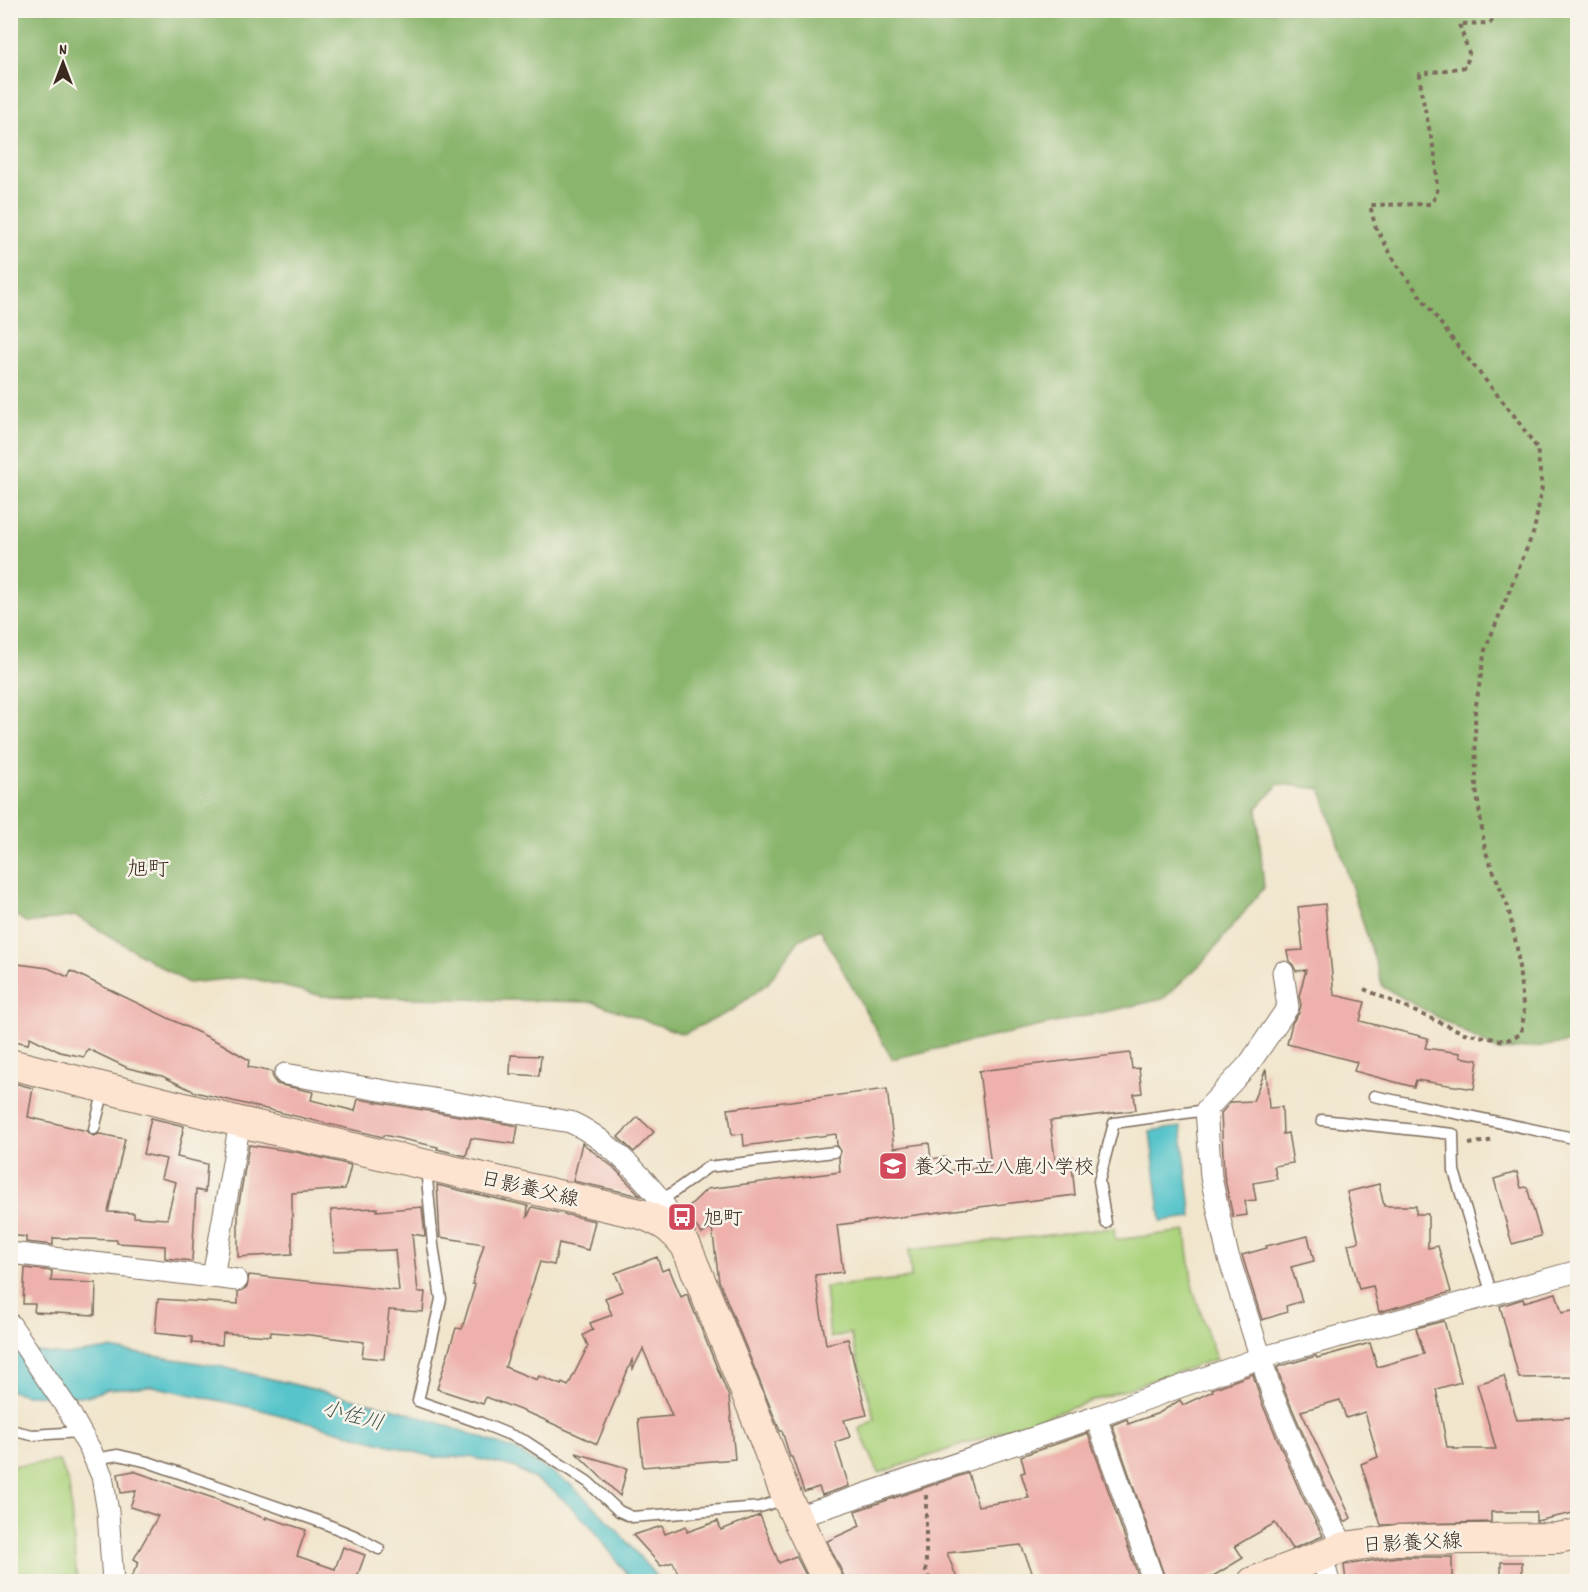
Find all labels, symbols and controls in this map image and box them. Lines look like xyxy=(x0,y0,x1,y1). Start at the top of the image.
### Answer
north arrow xyxy=(33,33,93,93)
text: N xyxy=(59,39,67,62)
district label: 旭町 xyxy=(127,856,169,886)
school or university icon: 養父市立八鹿小学校 xyxy=(877,1150,909,1182)
place label: 養父市立八鹿小学校 xyxy=(914,1155,1094,1183)
street label: 日影養父線 xyxy=(477,1166,581,1216)
bus stop icon: 旭町 xyxy=(666,1201,698,1233)
place label: 旭町 xyxy=(703,1206,743,1234)
water label: 小佐川 xyxy=(318,1395,387,1441)
street label: 日影養父線 xyxy=(1361,1528,1463,1562)

